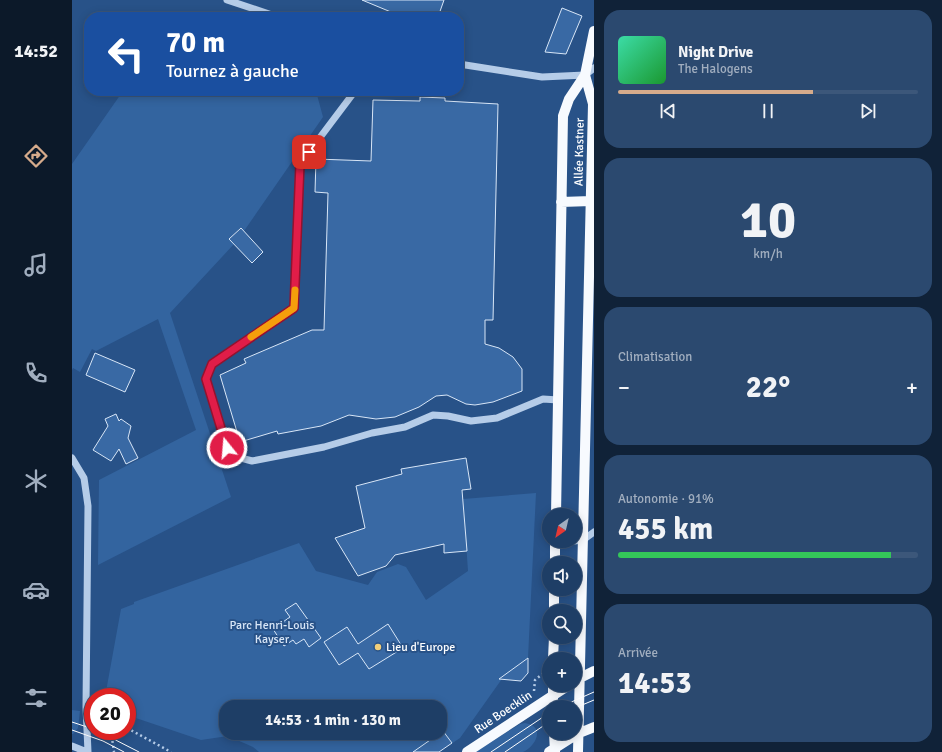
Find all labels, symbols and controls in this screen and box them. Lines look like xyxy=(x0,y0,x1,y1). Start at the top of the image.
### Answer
text: 70 m xyxy=(166,26,225,60)
icon: left xyxy=(100,28,152,80)
text: 14:52 xyxy=(14,40,58,62)
text: Night Drive xyxy=(678,43,753,61)
text: Tournez à gauche xyxy=(166,60,299,82)
text: The Halogens xyxy=(678,61,753,77)
icon: previous xyxy=(657,100,679,122)
icon: pause xyxy=(757,100,779,122)
icon: next xyxy=(857,100,879,122)
street label: Allée Kastner xyxy=(571,117,588,186)
pin xyxy=(292,135,326,169)
icon: arrive xyxy=(298,141,320,163)
icon: directions xyxy=(22,142,50,170)
text: 10 xyxy=(740,188,796,252)
text: km/h xyxy=(753,246,783,262)
icon: music xyxy=(22,251,50,279)
text: Climatisation xyxy=(618,349,692,365)
icon: phone xyxy=(22,359,50,387)
text: 22° xyxy=(746,369,790,406)
text: − xyxy=(618,374,630,401)
text: + xyxy=(906,374,918,401)
position arrow xyxy=(206,427,248,469)
icon: climate xyxy=(22,467,50,495)
text: Autonomie · 91% xyxy=(618,491,714,507)
north arrow xyxy=(542,508,582,548)
map controls xyxy=(542,508,582,740)
text: 455 km xyxy=(618,511,713,548)
button: sound xyxy=(542,556,582,596)
icon: car xyxy=(22,576,50,604)
button: search xyxy=(542,604,582,644)
park label: Parc Henri-Louis Kayser xyxy=(229,618,315,647)
place label: Lieu d'Europe xyxy=(386,640,455,655)
marker: Lieu d'Europe xyxy=(373,642,383,652)
text: Arrivée xyxy=(618,645,658,661)
button: + xyxy=(542,652,582,692)
text: 14:53 xyxy=(618,665,692,702)
icon: filters xyxy=(22,684,50,712)
speed limit sign: 20 xyxy=(84,688,136,740)
street label: Rue Boecklin xyxy=(472,688,535,737)
button: − xyxy=(542,700,582,740)
text: 14:53 · 1 min · 130 m xyxy=(265,711,401,729)

